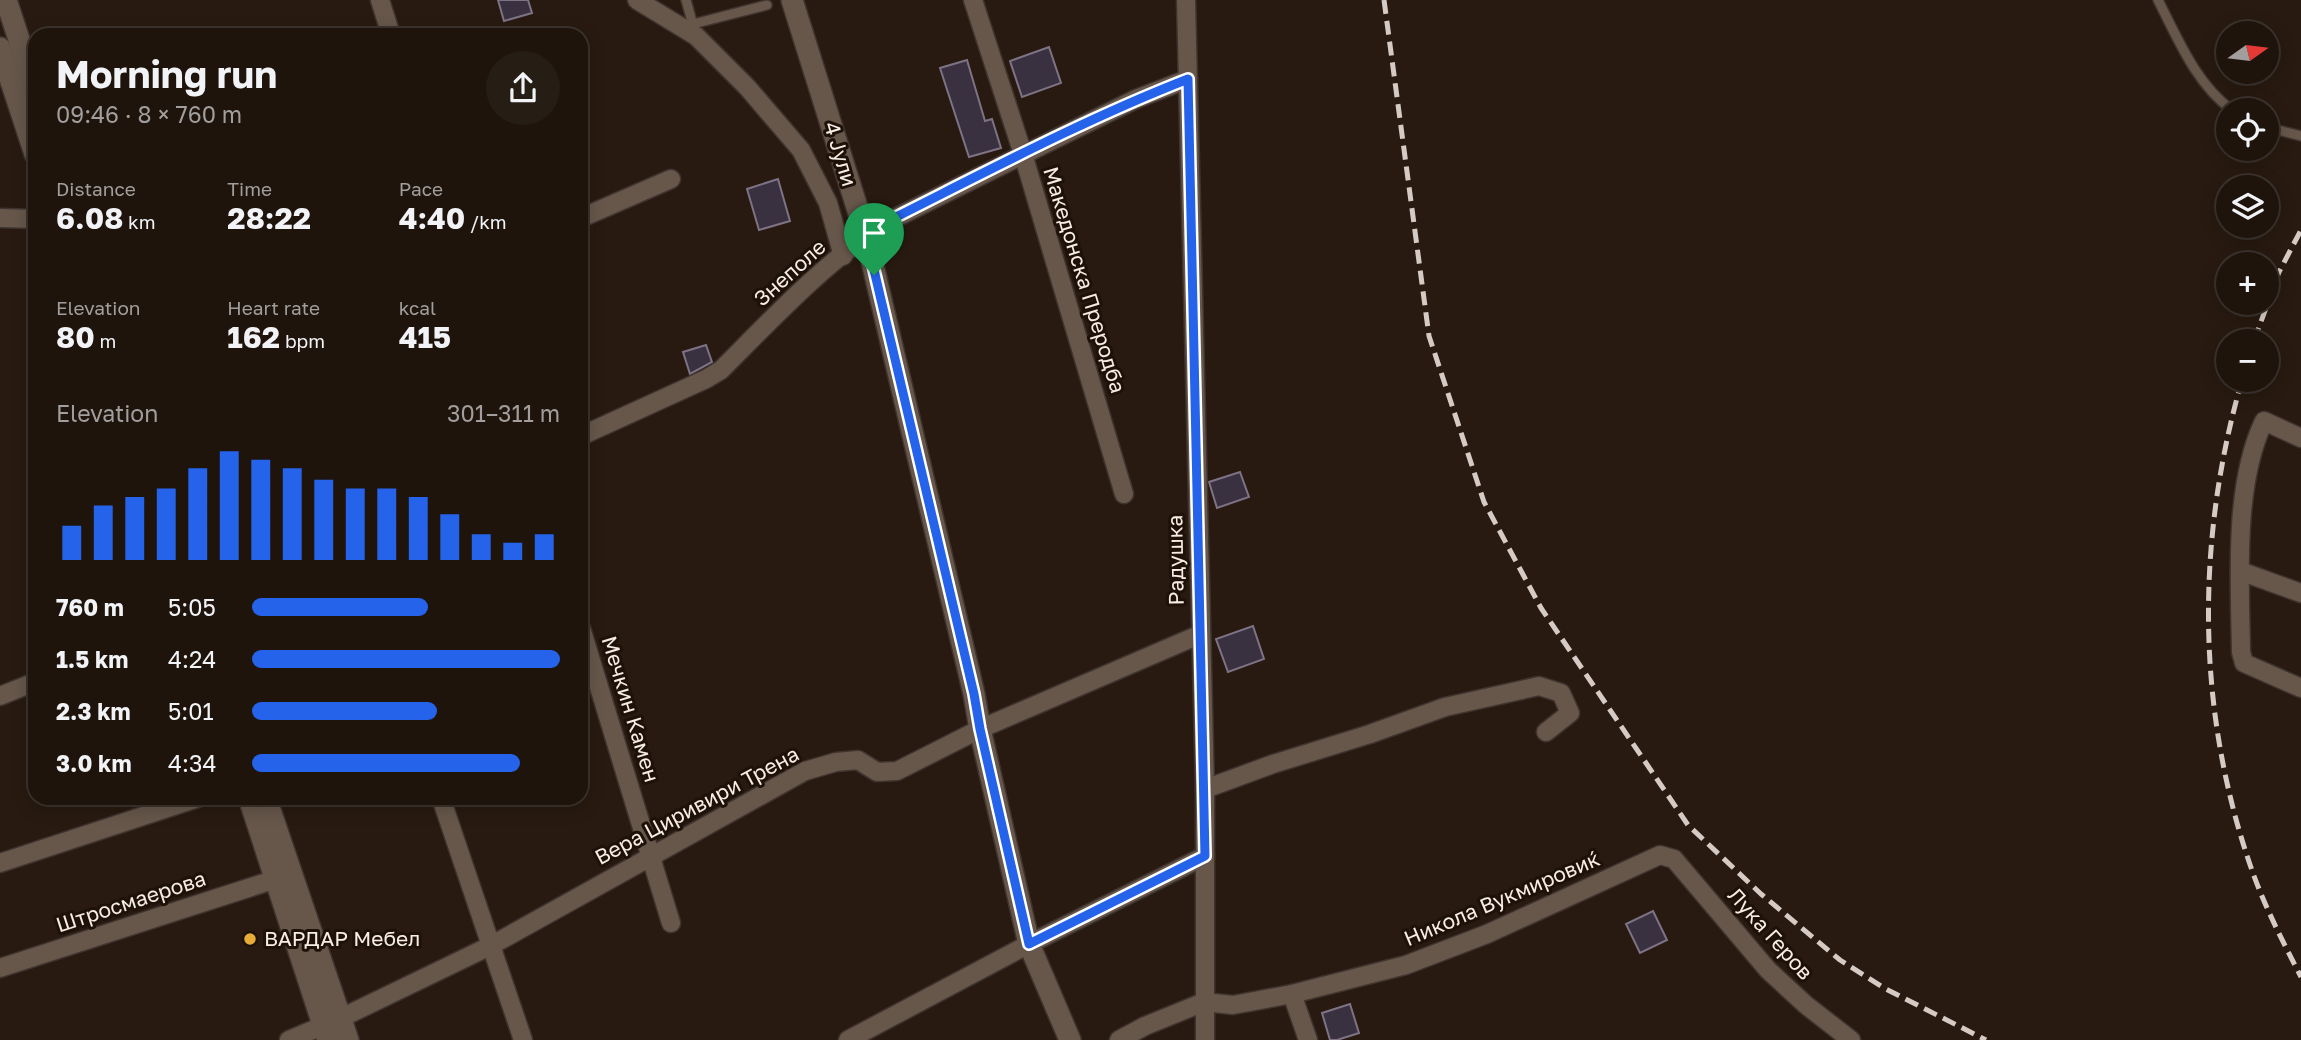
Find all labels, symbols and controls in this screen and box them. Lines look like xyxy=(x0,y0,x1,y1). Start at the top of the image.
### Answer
north arrow xyxy=(2216,21,2278,84)
map controls xyxy=(2216,21,2279,392)
text: Morning run xyxy=(56,51,277,96)
button: share xyxy=(486,51,560,125)
button: locate xyxy=(2216,98,2279,161)
text: 09:46 · 8 × 760 m xyxy=(56,100,242,128)
street label: 4 Јули xyxy=(819,118,863,189)
street label: Македонска Преродба xyxy=(1038,163,1132,396)
button: layers xyxy=(2216,175,2279,238)
text: Distance xyxy=(56,177,136,200)
text: Time xyxy=(227,177,272,200)
text: Pace xyxy=(399,177,443,200)
text: 6.08 xyxy=(56,200,123,236)
text: 28:22 xyxy=(227,200,311,236)
text: 4:40 xyxy=(399,200,465,236)
pin xyxy=(844,203,904,275)
text: km xyxy=(123,210,156,233)
text: /km xyxy=(465,210,507,233)
icon: arrive xyxy=(855,214,893,252)
street label: Знеполе xyxy=(748,233,831,311)
button: + xyxy=(2216,252,2279,315)
text: Elevation xyxy=(56,296,141,319)
text: Heart rate xyxy=(227,296,320,319)
text: kcal xyxy=(399,296,436,319)
text: 80 xyxy=(56,319,95,355)
text: 162 xyxy=(227,319,280,355)
text: 415 xyxy=(399,319,451,355)
text: m xyxy=(95,329,116,352)
text: bpm xyxy=(280,329,325,352)
button: − xyxy=(2216,329,2279,392)
text: Elevation xyxy=(56,399,158,427)
text: 301–311 m xyxy=(447,399,560,427)
street label: Радушка xyxy=(1161,514,1189,606)
text: 760 m xyxy=(56,593,124,621)
text: 5:05 xyxy=(168,593,216,621)
street label: Мечкин Камен xyxy=(596,633,666,785)
text: 1.5 km xyxy=(56,645,128,673)
text: 4:24 xyxy=(168,645,216,673)
text: 2.3 km xyxy=(56,697,131,725)
text: 5:01 xyxy=(168,697,214,725)
street label: Вера Циривири Трена xyxy=(590,740,803,870)
text: 3.0 km xyxy=(56,749,132,777)
text: 4:34 xyxy=(168,749,216,777)
street label: Никола Вукмировиќ xyxy=(1400,845,1603,951)
street label: Штросмаерова xyxy=(52,865,209,938)
street label: Лука Геров xyxy=(1723,882,1819,985)
place label: ВАРДАР Мебел xyxy=(264,925,420,951)
marker: ВАРДАР Мебел xyxy=(242,931,258,947)

